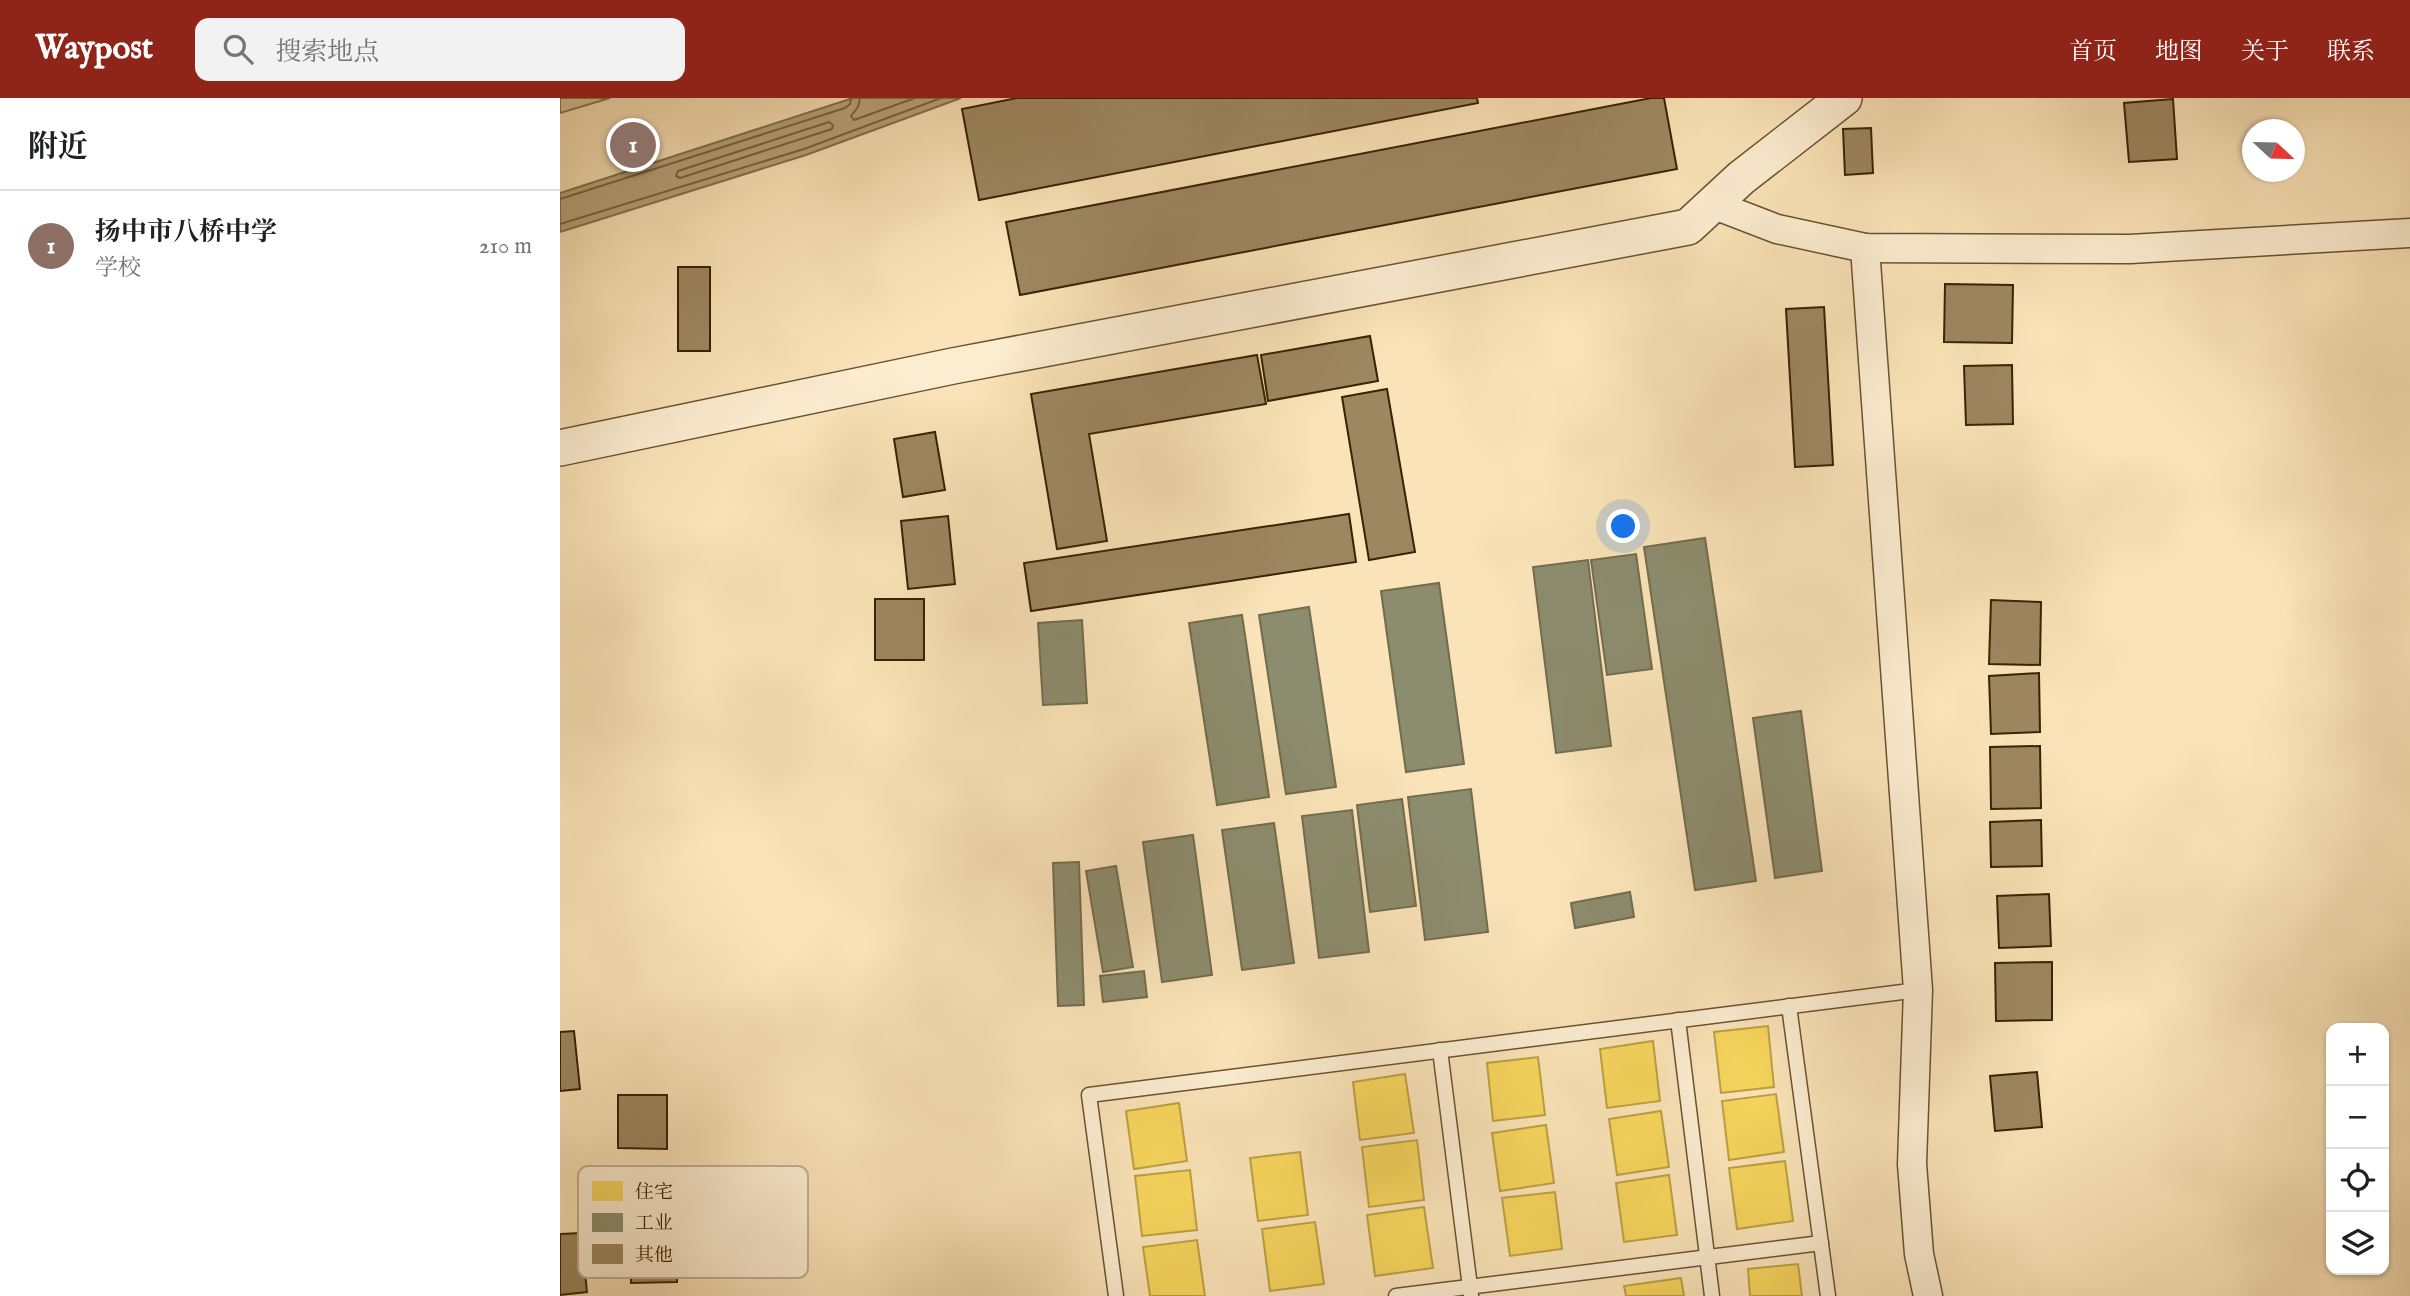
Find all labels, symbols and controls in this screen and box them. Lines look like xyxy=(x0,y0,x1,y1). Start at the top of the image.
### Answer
search box xyxy=(195,18,685,81)
text: Waypost xyxy=(35,28,153,70)
icon: search xyxy=(219,30,257,68)
text: 搜索地点 xyxy=(275,36,379,69)
text: 首页 xyxy=(2069,37,2117,68)
text: 地图 xyxy=(2155,37,2203,68)
text: 关于 xyxy=(2241,37,2289,68)
text: 联系 xyxy=(2327,37,2375,68)
pin: 1 xyxy=(610,119,656,171)
north arrow xyxy=(2242,119,2305,182)
text: 附近 xyxy=(28,129,88,167)
text: 扬中市八桥中学 xyxy=(95,216,277,249)
text: 1 xyxy=(47,232,55,261)
text: 210 m xyxy=(479,232,532,261)
text: 学校 xyxy=(95,254,141,283)
your location xyxy=(1606,509,1640,543)
map controls xyxy=(2326,1023,2389,1275)
button: + xyxy=(2326,1023,2389,1086)
button: − xyxy=(2326,1086,2389,1149)
button: locate xyxy=(2326,1149,2389,1212)
legend xyxy=(578,1166,808,1278)
text: 住宅 xyxy=(635,1181,673,1205)
text: 工业 xyxy=(635,1212,673,1236)
button: layers xyxy=(2326,1212,2389,1275)
text: 其他 xyxy=(635,1244,673,1268)

